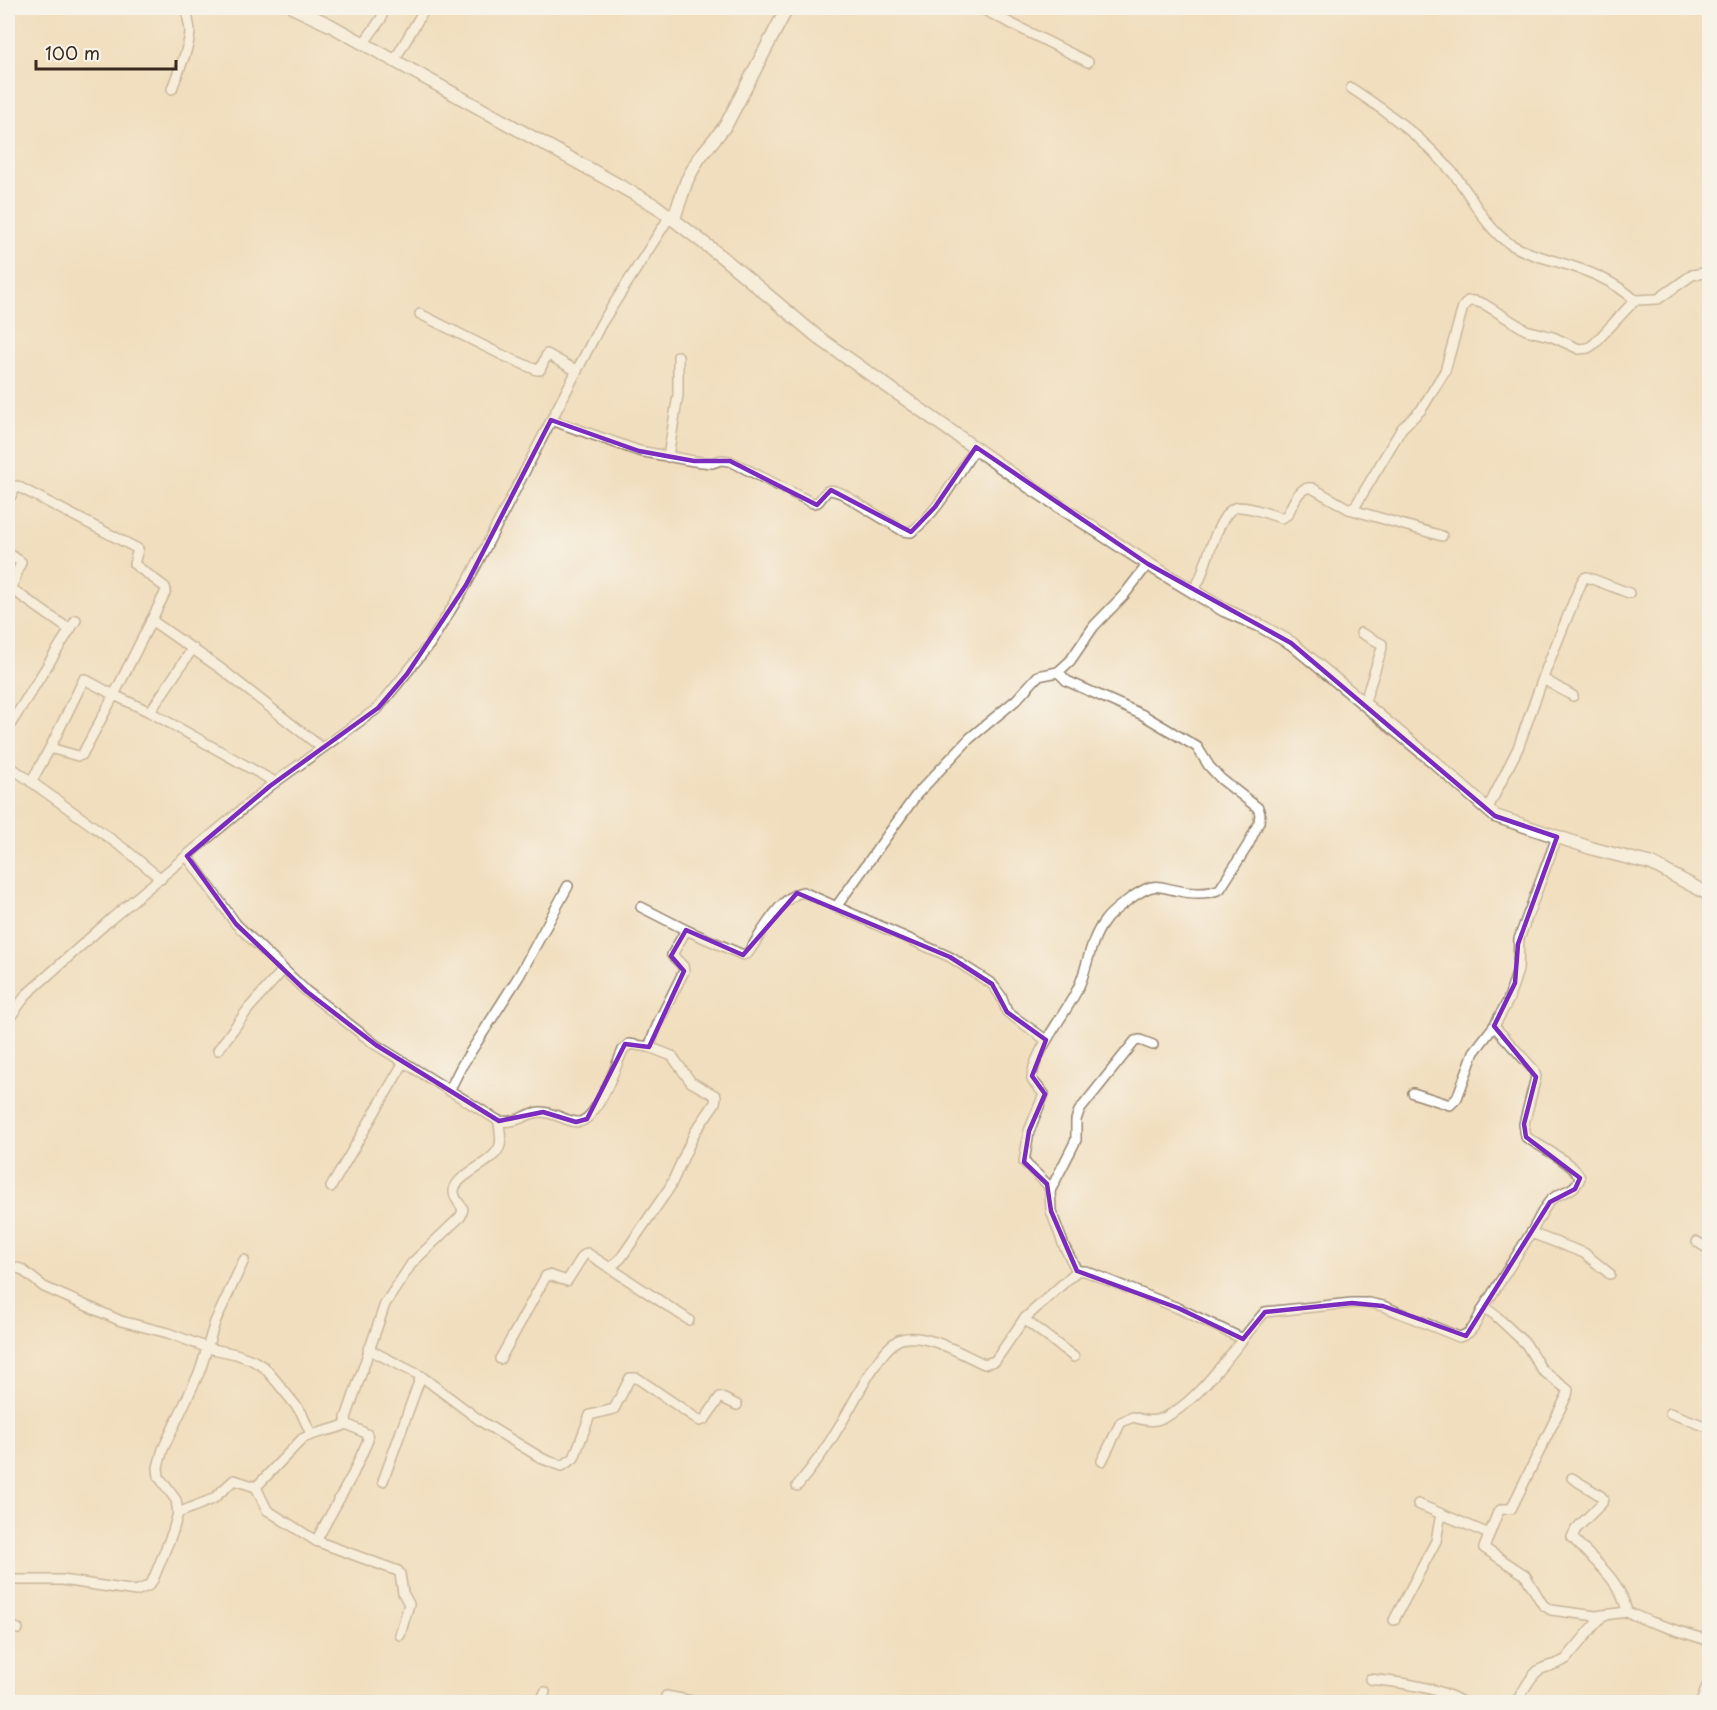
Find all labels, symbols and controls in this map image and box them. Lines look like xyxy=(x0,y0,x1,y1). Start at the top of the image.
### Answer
scale bar xyxy=(36,33,176,71)
text: 100 m xyxy=(45,39,100,66)

